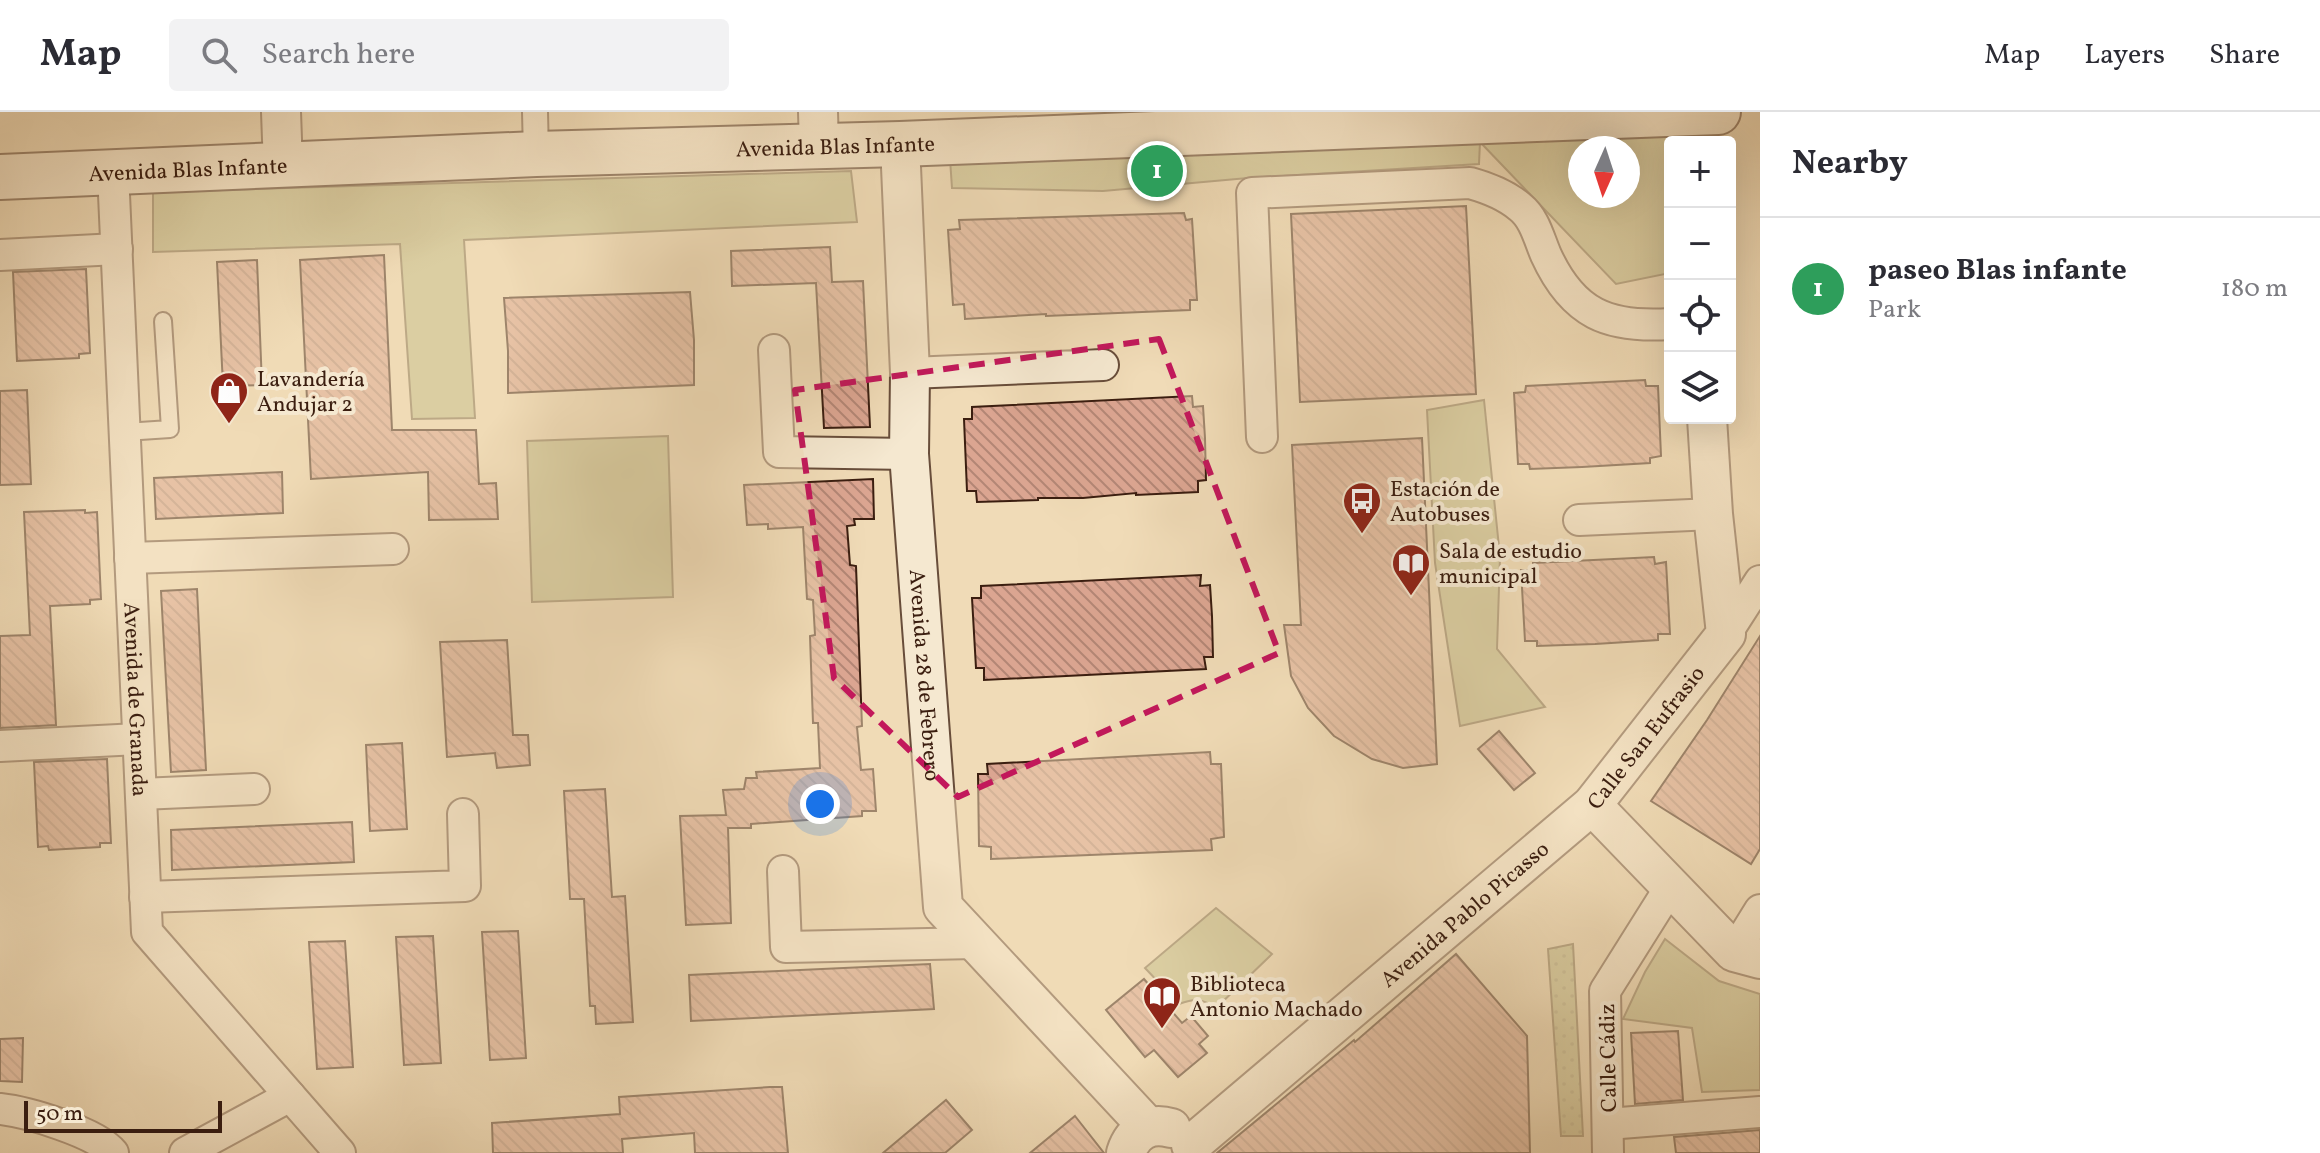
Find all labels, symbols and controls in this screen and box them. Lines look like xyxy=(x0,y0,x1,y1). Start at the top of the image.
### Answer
search box xyxy=(169,19,729,91)
text: Map xyxy=(40,29,121,82)
icon: search xyxy=(197,33,241,77)
text: Search here xyxy=(261,34,415,76)
text: Map xyxy=(1984,36,2040,75)
text: Layers xyxy=(2084,36,2165,75)
text: Share xyxy=(2209,36,2280,75)
street label: Avenida Blas Infante xyxy=(735,130,936,167)
north arrow xyxy=(1568,136,1640,208)
map controls xyxy=(1664,136,1736,424)
button: + xyxy=(1664,136,1736,208)
pin: 1 xyxy=(1131,141,1183,201)
text: Nearby xyxy=(1792,141,1908,188)
street label: Avenida Blas Infante xyxy=(88,152,288,191)
button: − xyxy=(1664,208,1736,280)
text: paseo Blas infante xyxy=(1868,250,2127,292)
text: 1 xyxy=(1813,271,1823,307)
text: 180 m xyxy=(2221,271,2288,307)
button: locate xyxy=(1664,280,1736,352)
text: Park xyxy=(1868,292,1921,328)
button: layers xyxy=(1664,352,1736,424)
place label: Lavandería Andujar 2 xyxy=(257,365,365,421)
shop icon: Lavandería Andujar 2 xyxy=(208,370,250,425)
place label: Estación de Autobuses xyxy=(1390,475,1500,531)
bus stop icon: Estación de Autobuses xyxy=(1341,480,1383,535)
place label: Sala de estudio municipal xyxy=(1439,537,1582,593)
library icon: Sala de estudio municipal xyxy=(1390,542,1432,597)
street label: Avenida 28 de Febrero xyxy=(900,568,947,782)
street label: Avenida de Granada xyxy=(114,602,154,798)
street label: Calle San Eufrasio xyxy=(1581,660,1713,817)
your location xyxy=(800,784,840,824)
street label: Avenida Pablo Picasso xyxy=(1375,835,1557,996)
place label: Biblioteca Antonio Machado xyxy=(1190,970,1363,1026)
library icon: Biblioteca Antonio Machado xyxy=(1141,975,1183,1030)
street label: Calle Cádiz xyxy=(1593,1003,1626,1113)
scale bar xyxy=(24,1097,222,1133)
text: 50 m xyxy=(36,1099,83,1130)

